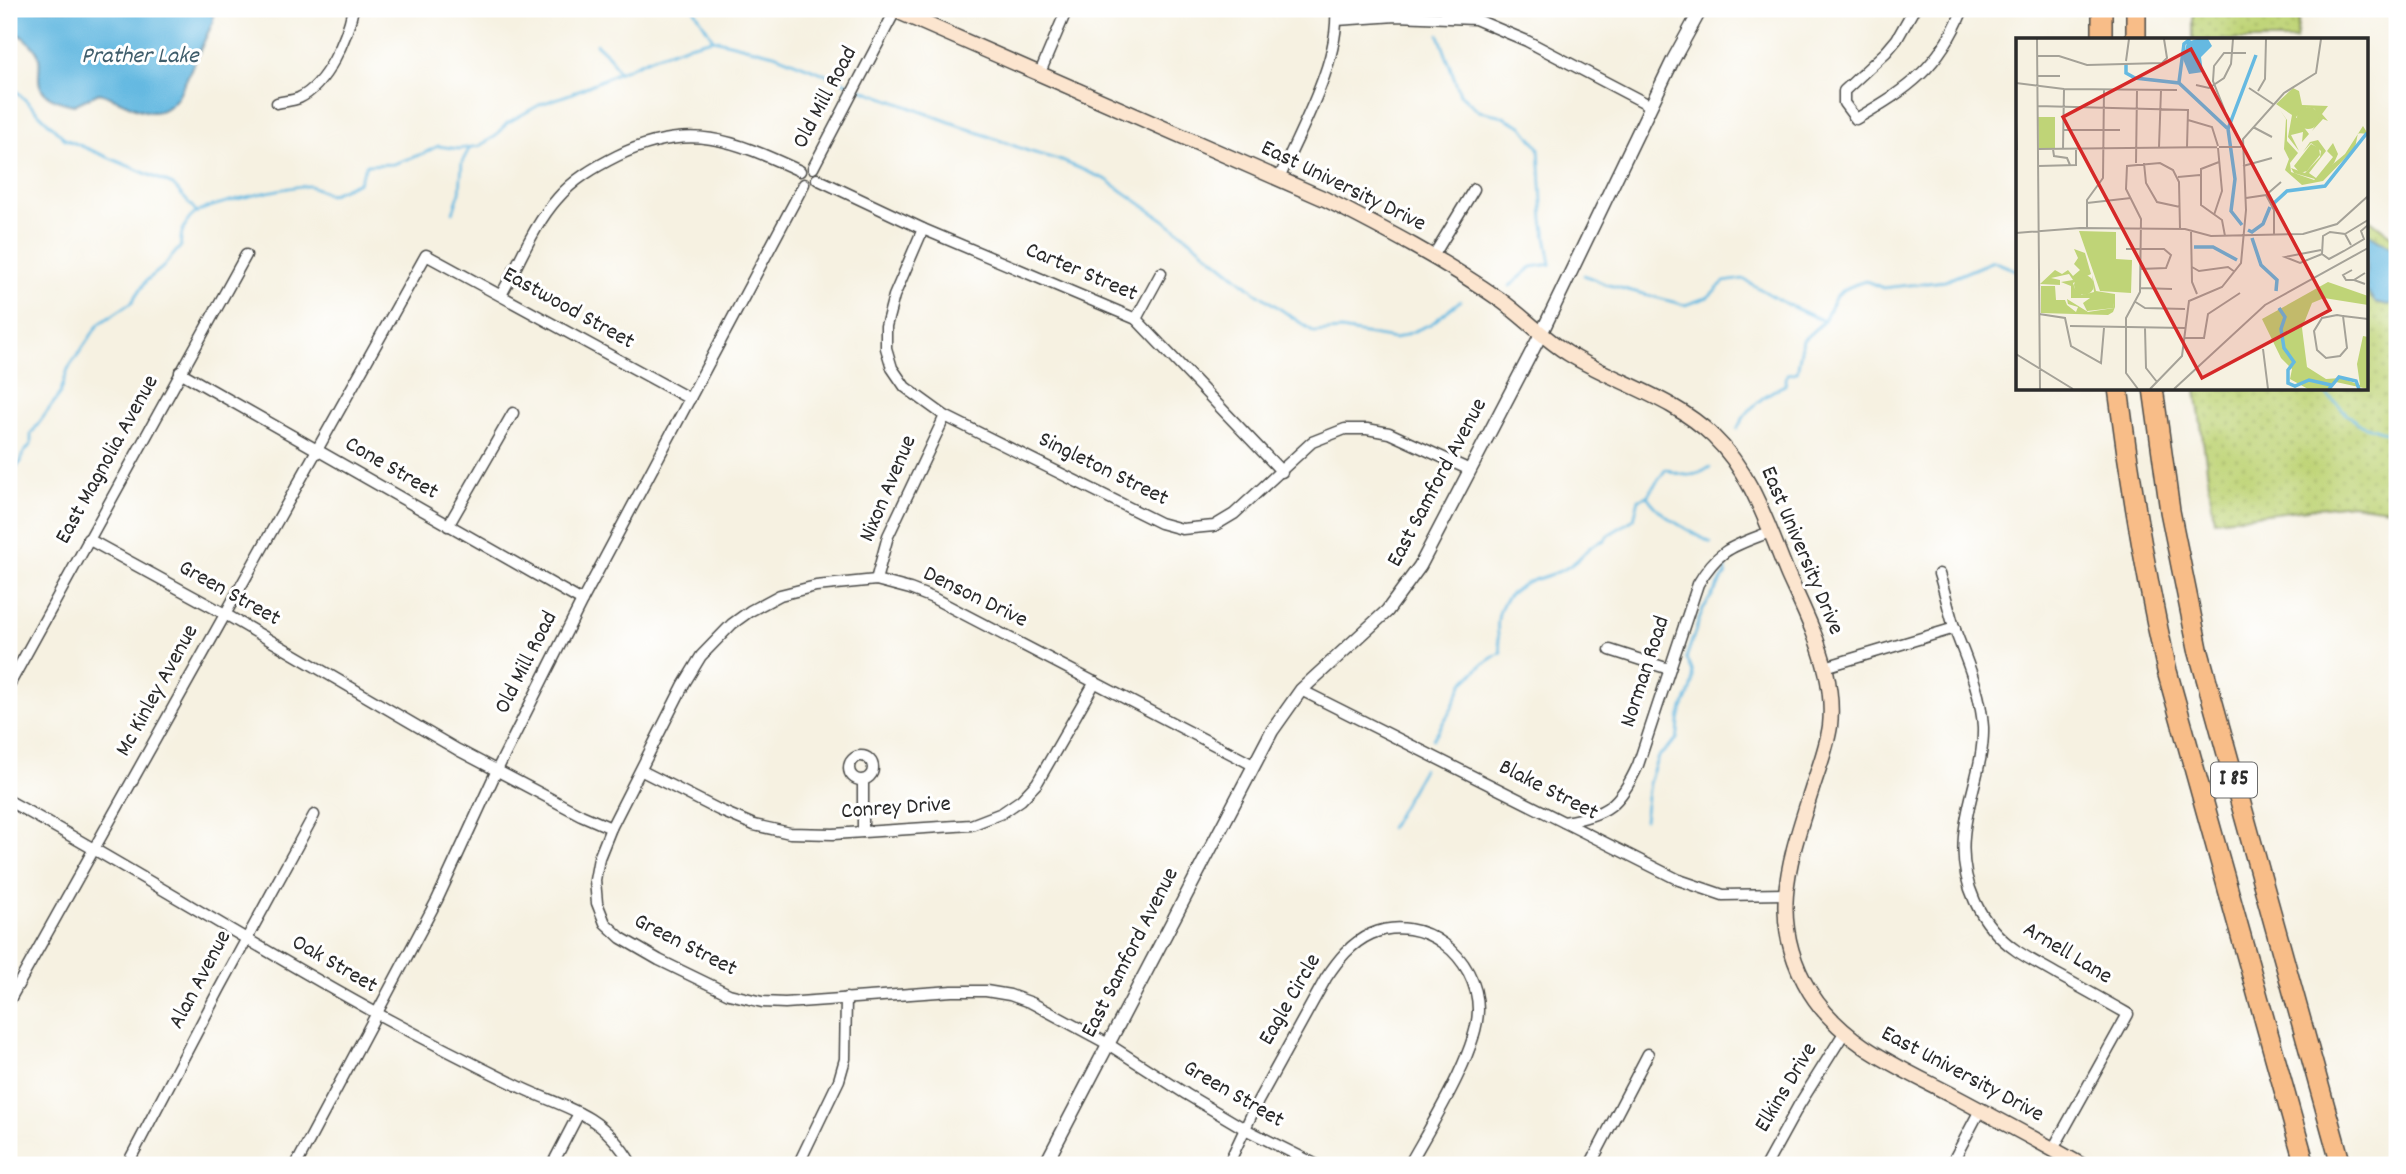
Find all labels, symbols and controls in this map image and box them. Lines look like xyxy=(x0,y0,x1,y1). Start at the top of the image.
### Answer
inset map xyxy=(2016,38,2368,390)
water label: Prather Lake xyxy=(81,40,200,74)
street label: Old Mill Road xyxy=(785,41,867,155)
street label: East University Drive xyxy=(1255,133,1431,241)
street label: Carter Street xyxy=(1020,235,1142,311)
street label: Eastwood Street xyxy=(496,259,640,359)
street label: East Magnolia Avenue xyxy=(48,370,168,550)
street label: East Samford Avenue xyxy=(1379,393,1497,573)
street label: Singleton Street xyxy=(1032,424,1174,516)
street label: Cone Street xyxy=(338,429,444,509)
street label: Nixon Avenue xyxy=(852,430,926,548)
street label: East University Drive xyxy=(1751,462,1851,640)
street label: Green Street xyxy=(172,552,286,636)
street label: Denson Drive xyxy=(917,558,1033,638)
street label: Old Mill Road xyxy=(487,606,567,720)
street label: Norman Road xyxy=(1612,612,1680,732)
street label: Mc Kinley Avenue xyxy=(108,619,208,763)
street label: Blake Street xyxy=(1492,752,1604,830)
road number: I 85 xyxy=(2211,762,2257,798)
street label: Conrey Drive xyxy=(840,789,952,829)
street label: East Samford Avenue xyxy=(1074,862,1188,1044)
street label: Green Street xyxy=(628,906,742,986)
street label: Arnell Lane xyxy=(2016,914,2118,994)
street label: Alan Avenue xyxy=(161,925,241,1035)
street label: Oak Street xyxy=(285,927,383,1003)
street label: Eagle Circle xyxy=(1251,948,1331,1052)
street label: East University Drive xyxy=(1875,1018,2049,1132)
street label: Elkins Drive xyxy=(1747,1037,1827,1139)
street label: Green Street xyxy=(1176,1053,1290,1137)

